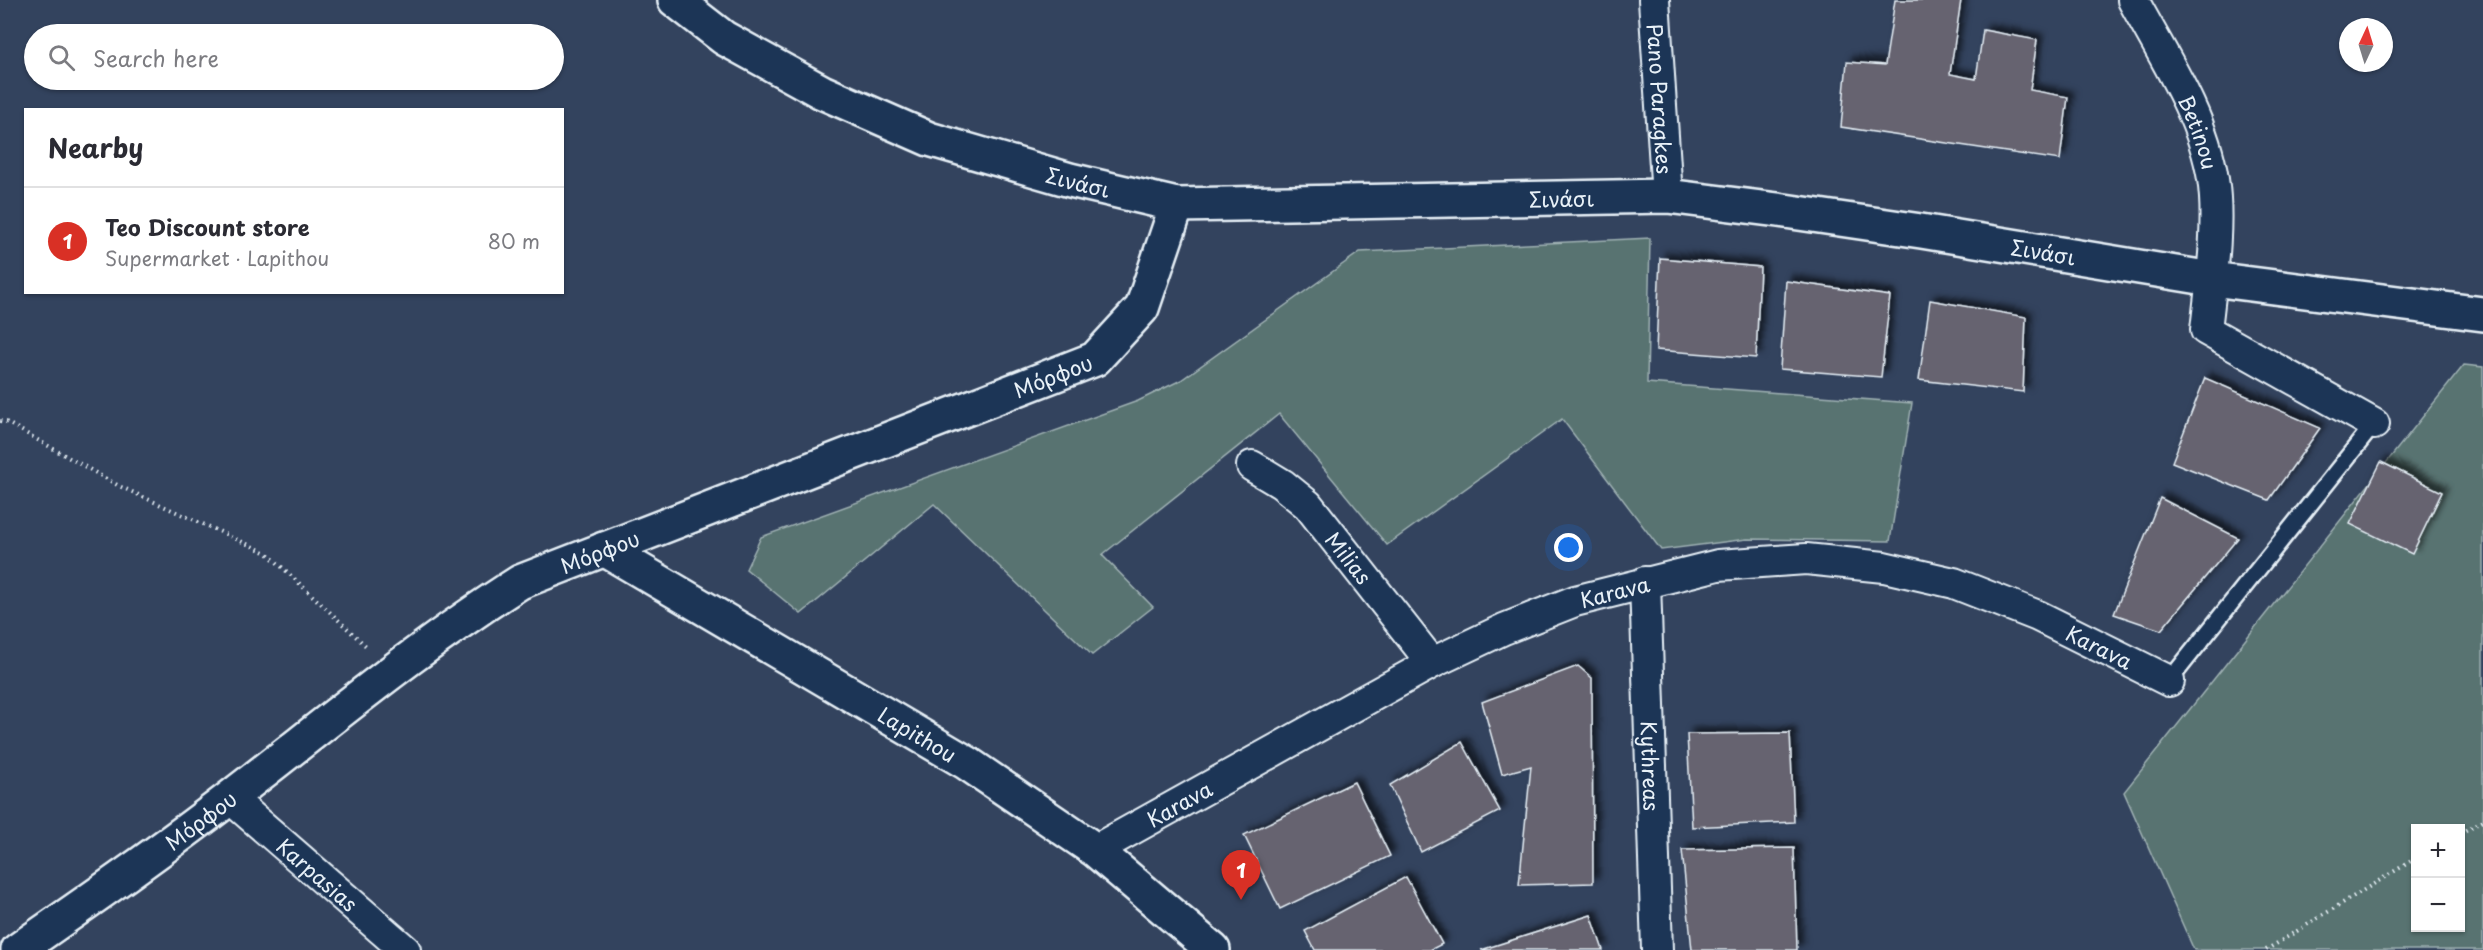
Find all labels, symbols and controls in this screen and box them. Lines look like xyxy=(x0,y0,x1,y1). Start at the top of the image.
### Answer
north arrow xyxy=(2339,18,2393,72)
street label: Pano Paragkes xyxy=(1640,23,1682,175)
search box xyxy=(24,24,564,90)
icon: search xyxy=(45,41,78,74)
text: Search here xyxy=(93,41,219,74)
street label: Betinou xyxy=(2171,89,2227,172)
text: Nearby xyxy=(48,128,143,167)
street label: Σινάσι xyxy=(1042,158,1114,205)
street label: Σινάσι xyxy=(1528,181,1595,215)
text: Teo Discount store xyxy=(105,210,310,243)
text: 1 xyxy=(63,226,72,256)
text: 80 m xyxy=(488,226,540,256)
street label: Σινάσι xyxy=(2009,230,2079,272)
text: Supermarket · Lapithou xyxy=(105,243,329,273)
street label: Μόρφου xyxy=(1008,346,1097,405)
street label: Μόρφου xyxy=(555,521,644,581)
street label: Milias xyxy=(1318,524,1380,591)
your location xyxy=(1554,533,1583,562)
street label: Karava xyxy=(1576,567,1653,615)
street label: Karava xyxy=(2061,616,2139,677)
street label: Lapithou xyxy=(872,698,963,770)
street label: Kythreas xyxy=(1634,720,1668,811)
street label: Karava xyxy=(1140,772,1218,835)
street label: Μόρφου xyxy=(158,782,243,857)
map controls xyxy=(2411,824,2465,932)
button: + xyxy=(2411,824,2465,878)
street label: Karpasias xyxy=(270,830,365,919)
pin: 1 xyxy=(1222,850,1260,900)
button: − xyxy=(2411,878,2465,932)

